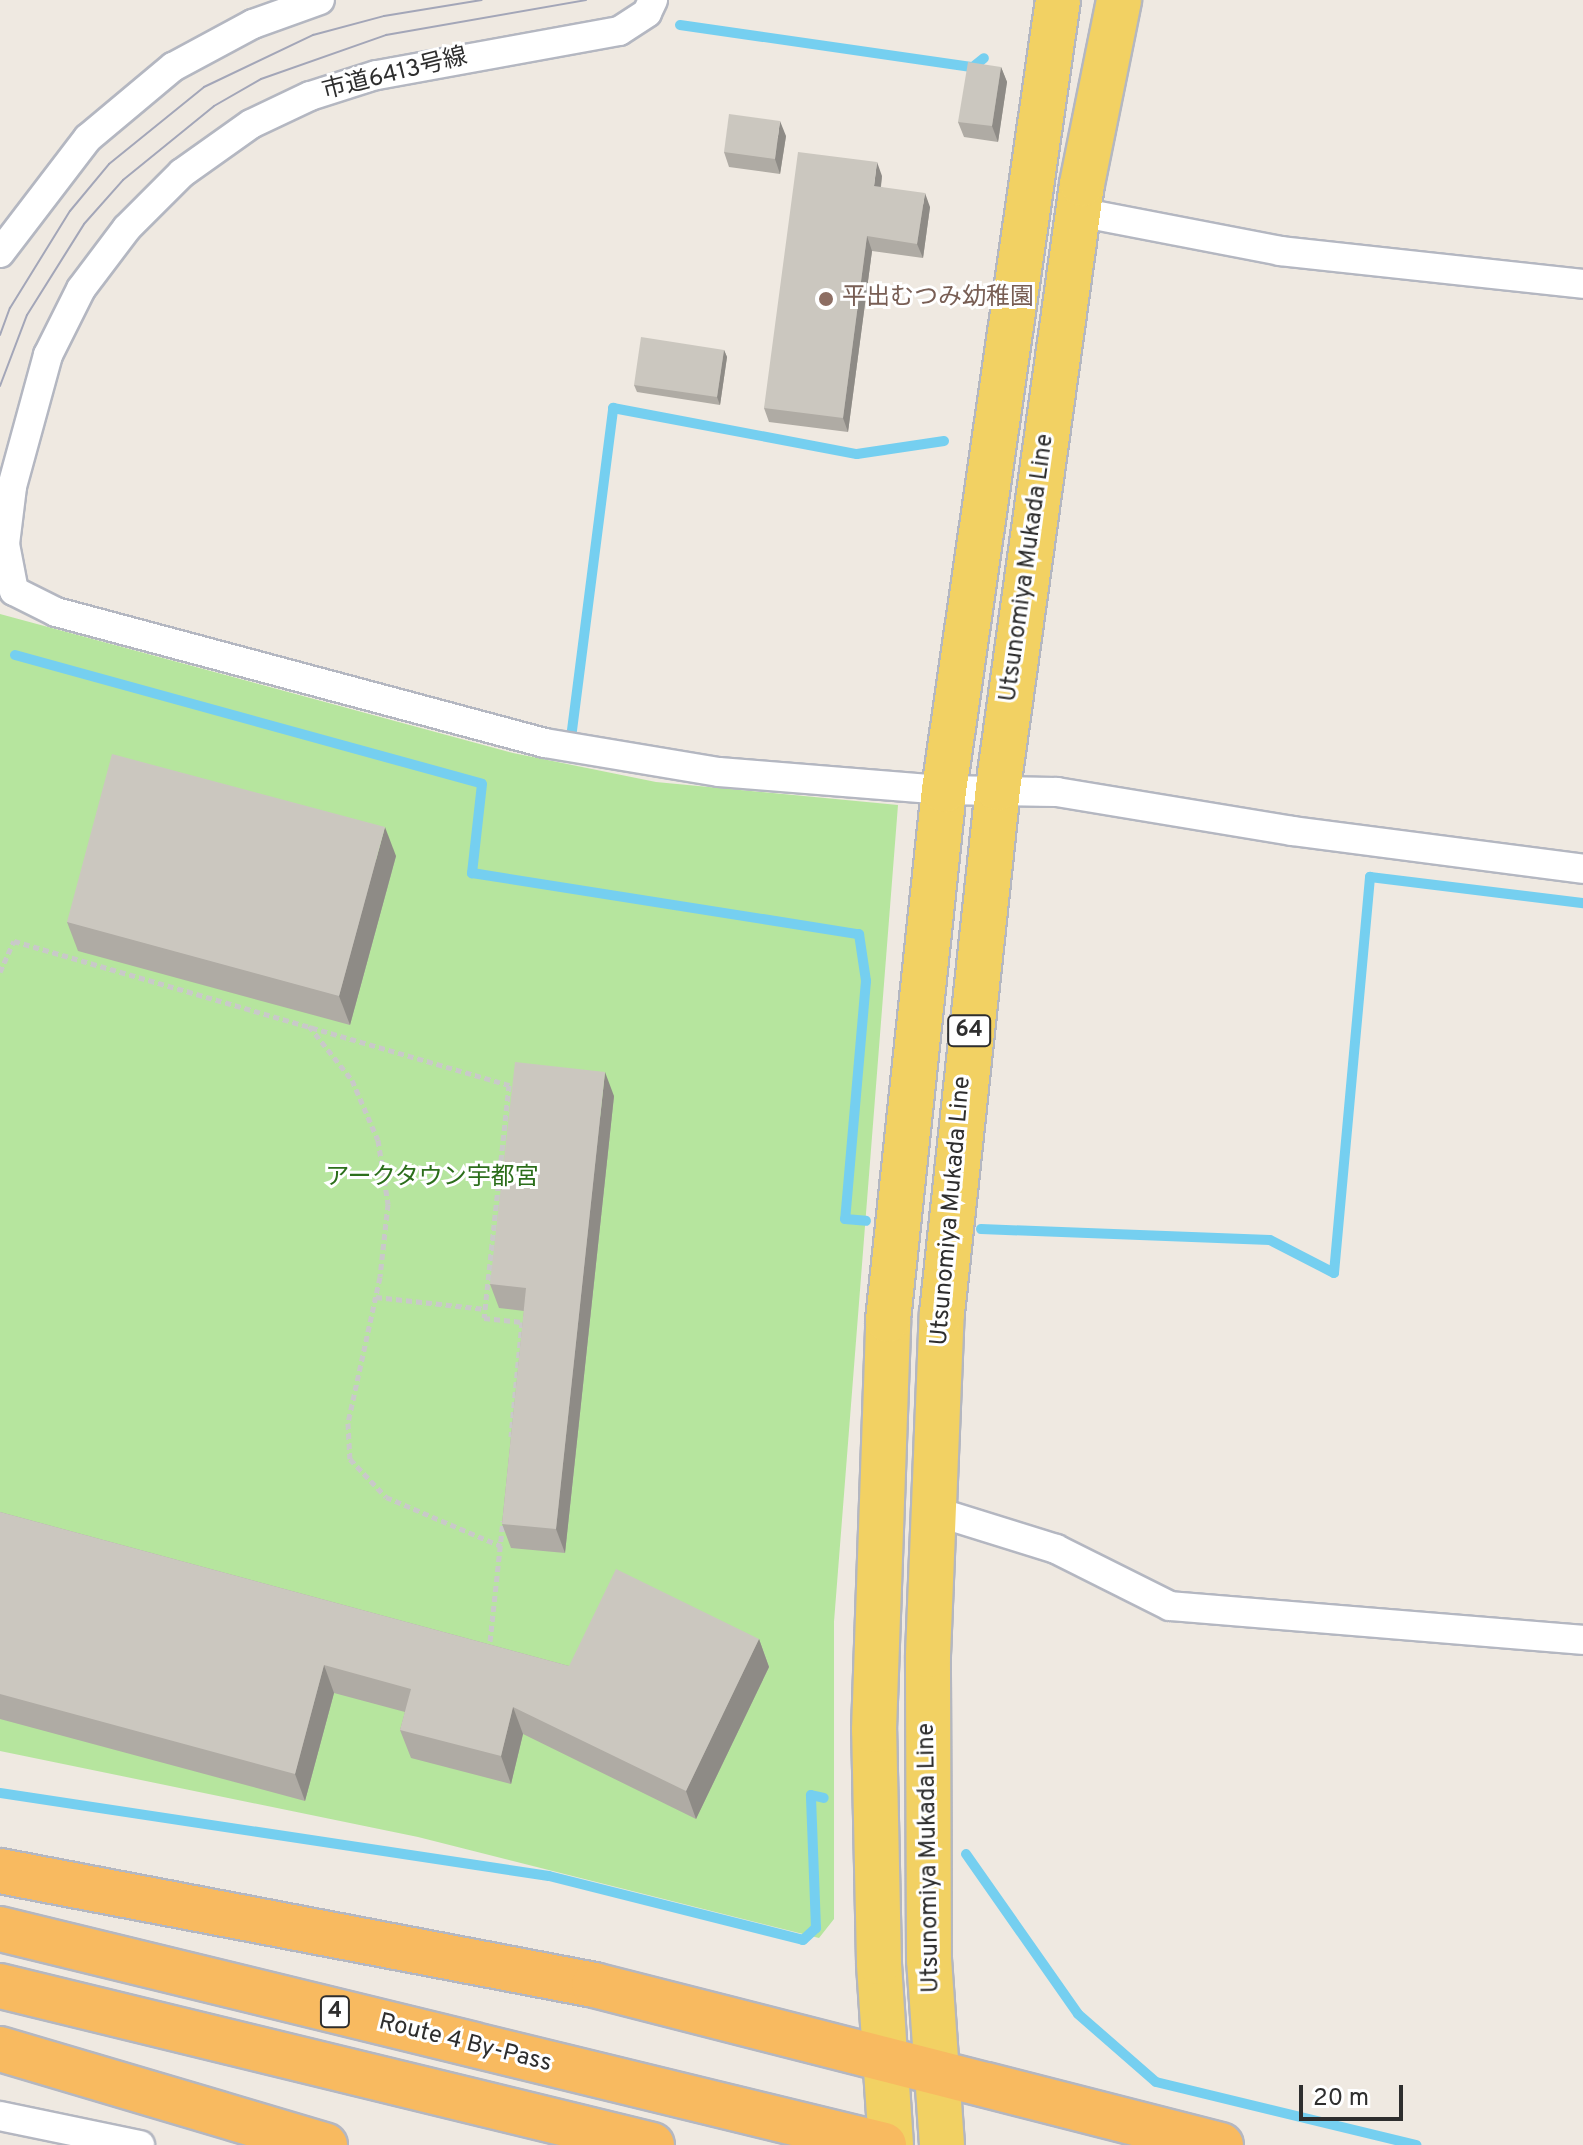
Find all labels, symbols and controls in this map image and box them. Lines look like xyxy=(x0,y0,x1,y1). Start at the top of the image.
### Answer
street label: 市道6413号線 xyxy=(319,43,471,107)
place label: 平出むつみ幼稚園 xyxy=(842,285,1034,313)
marker: 平出むつみ幼稚園 xyxy=(817,290,835,308)
street label: Utsunomiya Mukada Line xyxy=(995,432,1061,704)
road number: 64 xyxy=(947,1013,991,1049)
street label: Utsunomiya Mukada Line xyxy=(926,1075,978,1347)
park label: アークタウン宇都宮 xyxy=(325,1165,539,1193)
street label: Utsunomiya Mukada Line xyxy=(913,1723,947,1993)
road number: 4 xyxy=(319,1994,351,2030)
street label: Route 4 By-Pass xyxy=(376,2009,554,2079)
scale bar xyxy=(1303,2069,1407,2119)
text: 20 m xyxy=(1313,2084,1369,2114)

